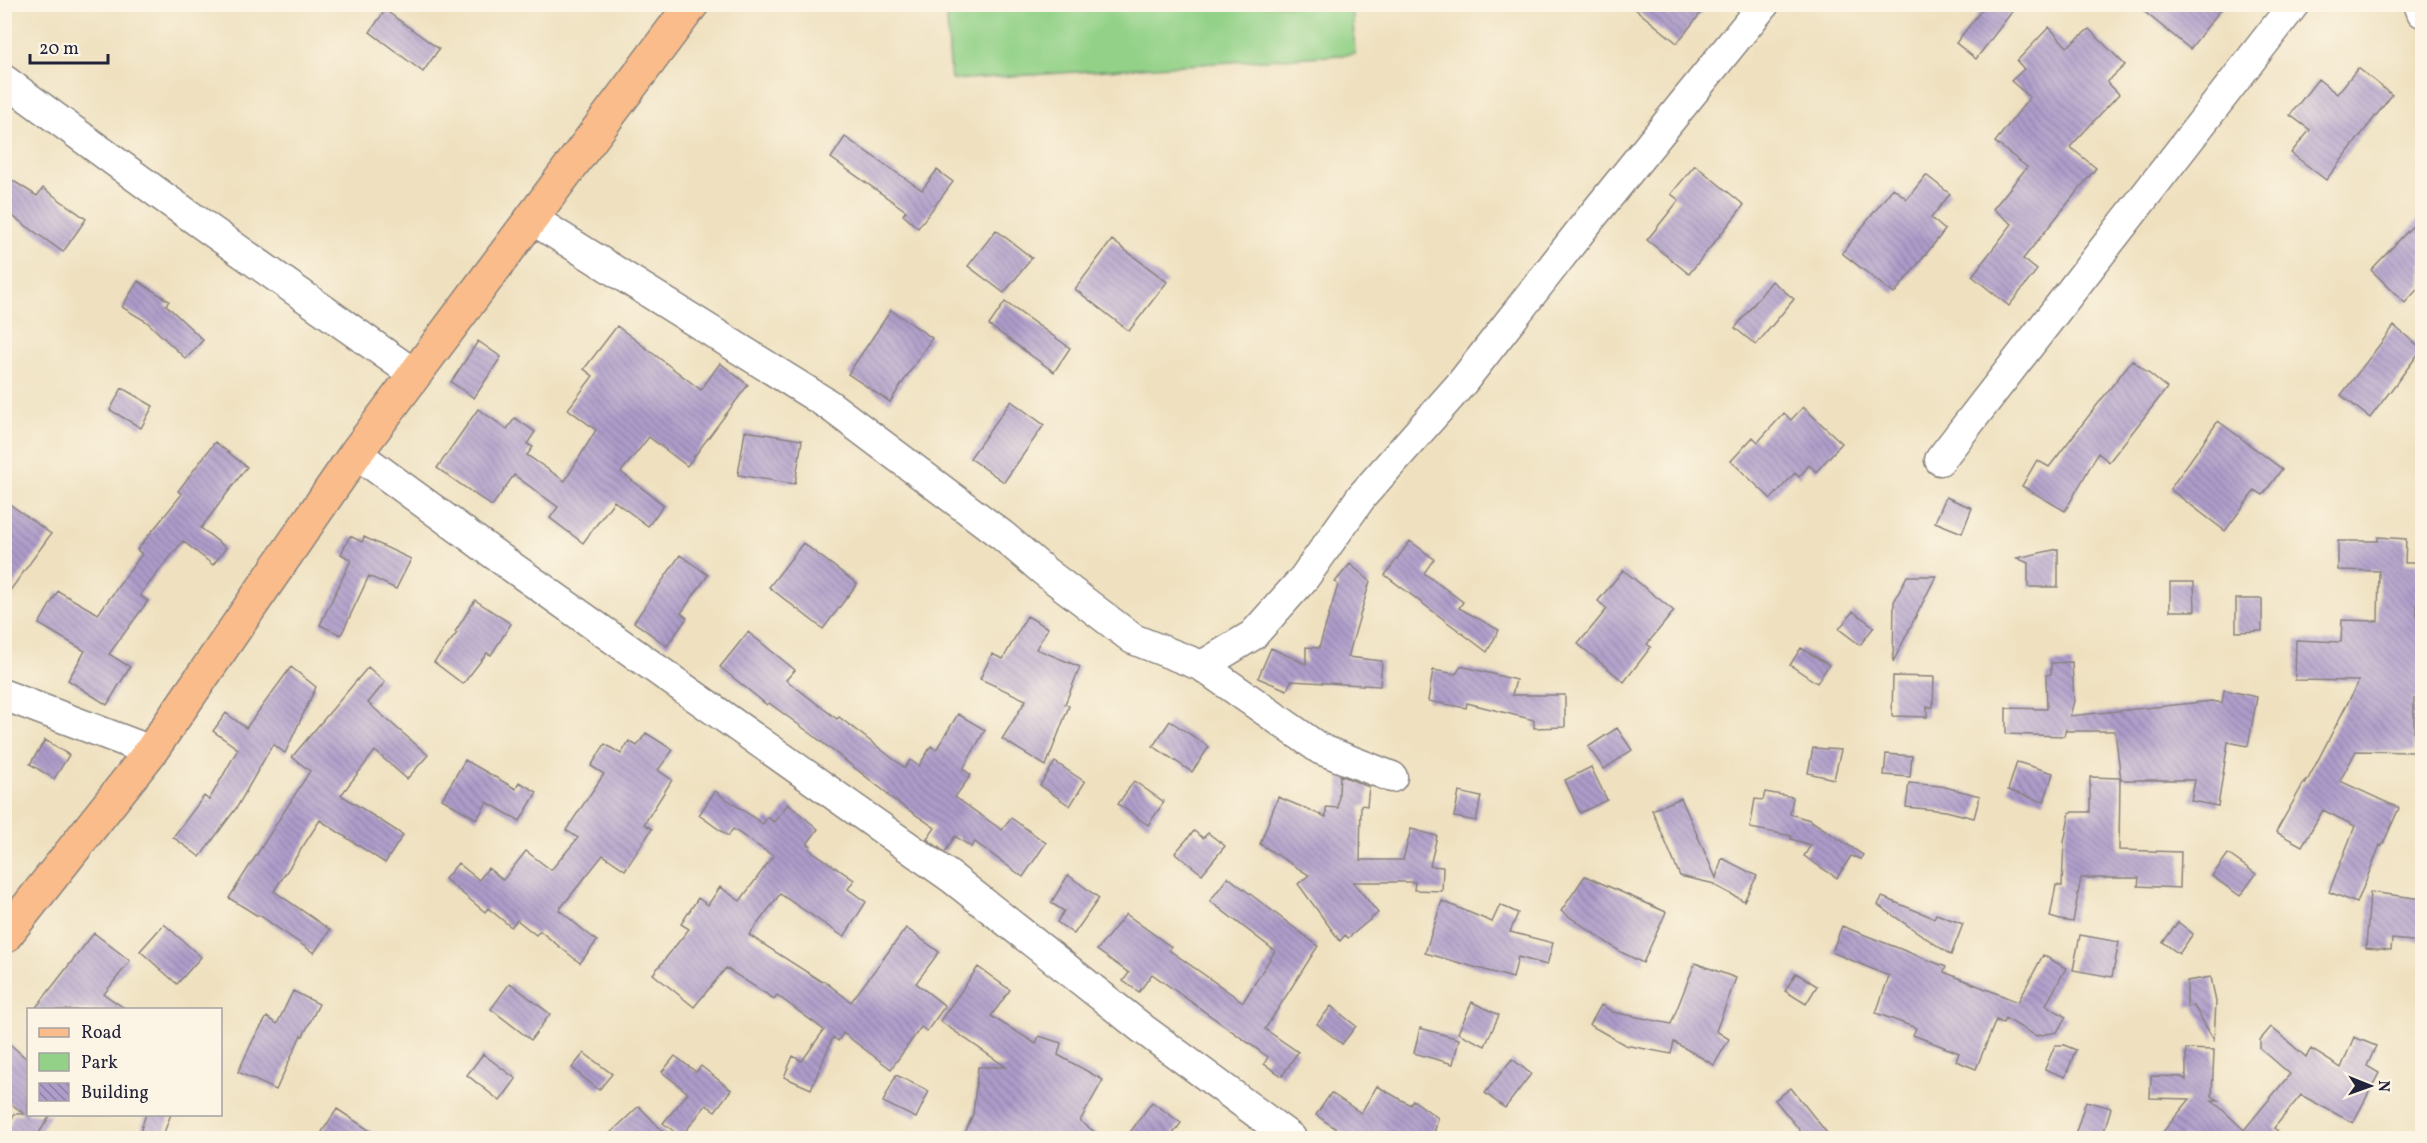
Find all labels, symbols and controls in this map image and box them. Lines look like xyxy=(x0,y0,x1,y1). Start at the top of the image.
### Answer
scale bar xyxy=(30,27,108,65)
text: 20 m xyxy=(39,37,79,62)
legend xyxy=(27,1008,222,1116)
text: Road xyxy=(81,1021,122,1046)
text: Park xyxy=(81,1051,118,1076)
north arrow xyxy=(2340,1056,2400,1116)
text: N xyxy=(2372,1080,2394,1093)
text: Building xyxy=(81,1081,149,1106)

